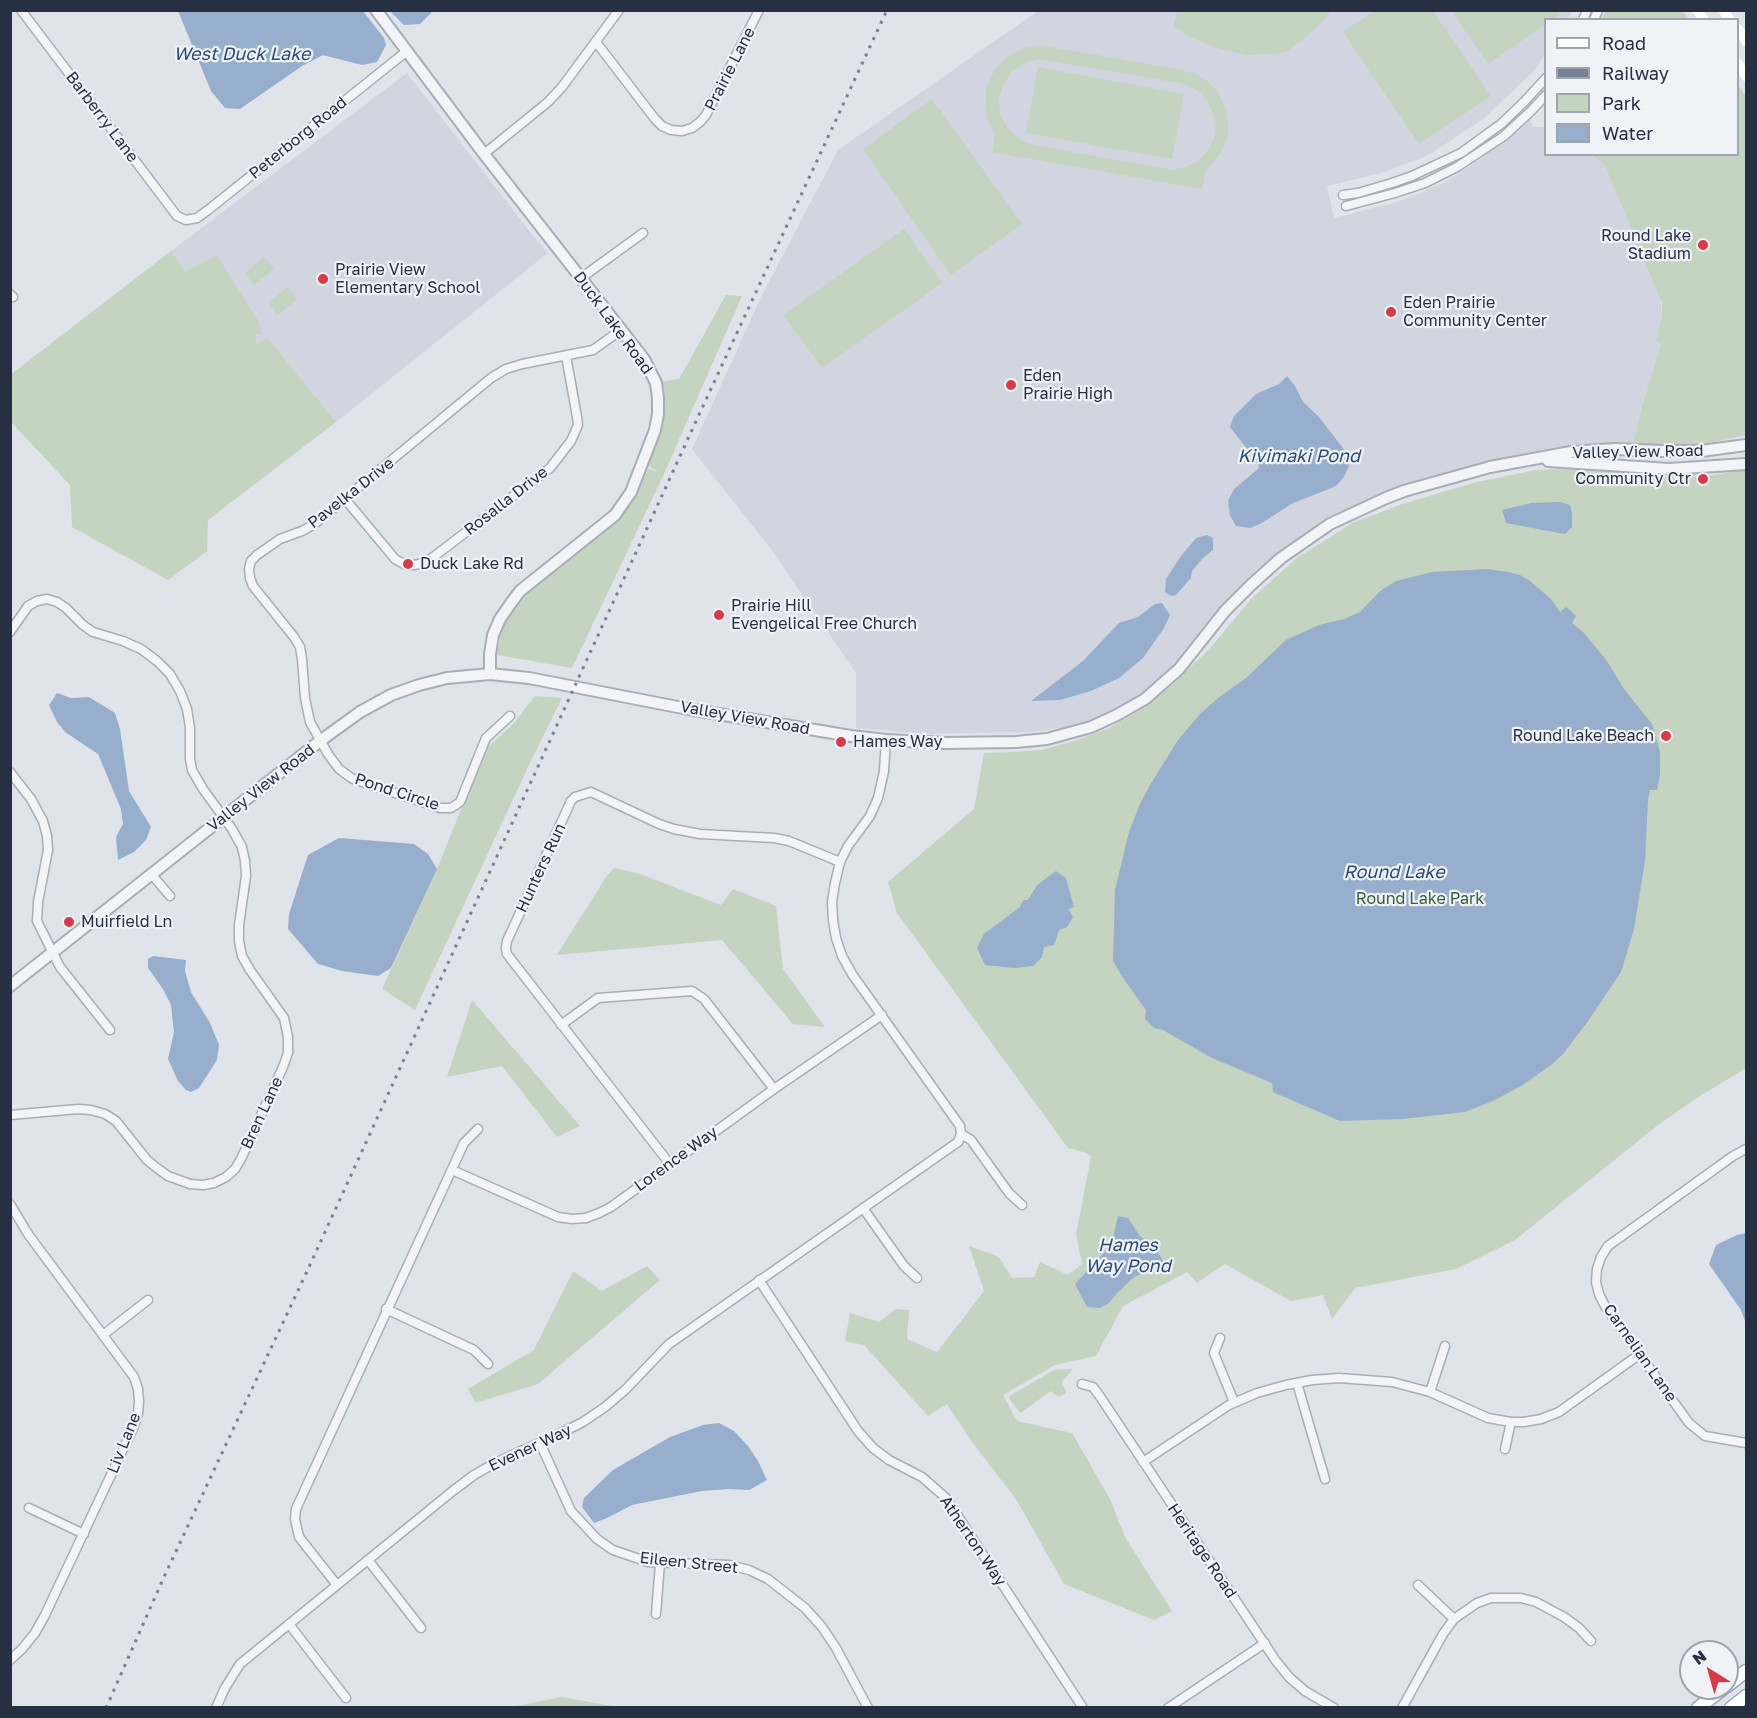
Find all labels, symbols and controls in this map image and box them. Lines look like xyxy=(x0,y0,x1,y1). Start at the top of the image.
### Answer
legend xyxy=(1544,18,1739,156)
street label: Prairie Lane xyxy=(701,24,759,114)
text: Road xyxy=(1602,32,1646,54)
water label: West Duck Lake xyxy=(173,43,311,65)
text: Railway xyxy=(1602,62,1669,84)
street label: Barberry Lane xyxy=(62,68,142,166)
text: Park xyxy=(1602,92,1641,114)
street label: Peterborg Road xyxy=(245,93,351,183)
text: Water xyxy=(1602,122,1653,144)
place label: Round Lake Stadium xyxy=(1601,226,1691,264)
marker: Round Lake Stadium xyxy=(1696,238,1710,252)
place label: Prairie View Elementary School xyxy=(335,260,480,298)
street label: Duck Lake Road xyxy=(569,268,657,378)
marker: Prairie View Elementary School xyxy=(316,272,330,286)
place label: Eden Prairie Community Center xyxy=(1403,293,1547,331)
marker: Eden Prairie Community Center xyxy=(1384,305,1398,319)
place label: Eden Prairie High xyxy=(1023,366,1113,404)
marker: Eden Prairie High xyxy=(1004,378,1018,392)
street label: Valley View Road xyxy=(1572,441,1704,463)
water label: Kivimaki Pond xyxy=(1238,445,1360,467)
street label: Pavelka Drive xyxy=(304,454,398,532)
street label: Rosalla Drive xyxy=(460,462,552,540)
place label: Community Ctr xyxy=(1575,469,1691,489)
marker: Community Ctr xyxy=(1696,472,1710,486)
place label: Duck Lake Rd xyxy=(420,554,524,574)
marker: Duck Lake Rd xyxy=(401,557,415,571)
place label: Prairie Hill Evengelical Free Church xyxy=(731,596,917,634)
marker: Prairie Hill Evengelical Free Church xyxy=(712,608,726,622)
street label: Valley View Road xyxy=(679,697,811,739)
place label: Round Lake Beach xyxy=(1512,726,1654,746)
marker: Round Lake Beach xyxy=(1659,729,1673,743)
place label: Hames Way xyxy=(853,732,943,752)
marker: Hames Way xyxy=(834,735,848,749)
street label: Valley View Road xyxy=(203,740,319,836)
street label: Pond Circle xyxy=(352,769,442,815)
street label: Hunters Run xyxy=(512,820,570,916)
water label: Round Lake xyxy=(1343,861,1445,883)
park label: Round Lake Park xyxy=(1356,889,1484,909)
place label: Muirfield Ln xyxy=(81,912,172,932)
marker: Muirfield Ln xyxy=(62,915,76,929)
street label: Bren Lane xyxy=(237,1074,287,1152)
street label: Lorence Way xyxy=(631,1122,721,1196)
water label: Hames Way Pond xyxy=(1085,1234,1171,1276)
street label: Carnelian Lane xyxy=(1599,1300,1681,1406)
street label: Liv Lane xyxy=(103,1410,145,1476)
street label: Evener Way xyxy=(485,1420,575,1476)
street label: Atherton Way xyxy=(936,1492,1010,1590)
street label: Heritage Road xyxy=(1163,1500,1241,1602)
street label: Eileen Street xyxy=(639,1548,739,1578)
north arrow xyxy=(1679,1640,1739,1700)
text: N xyxy=(1688,1646,1710,1669)

